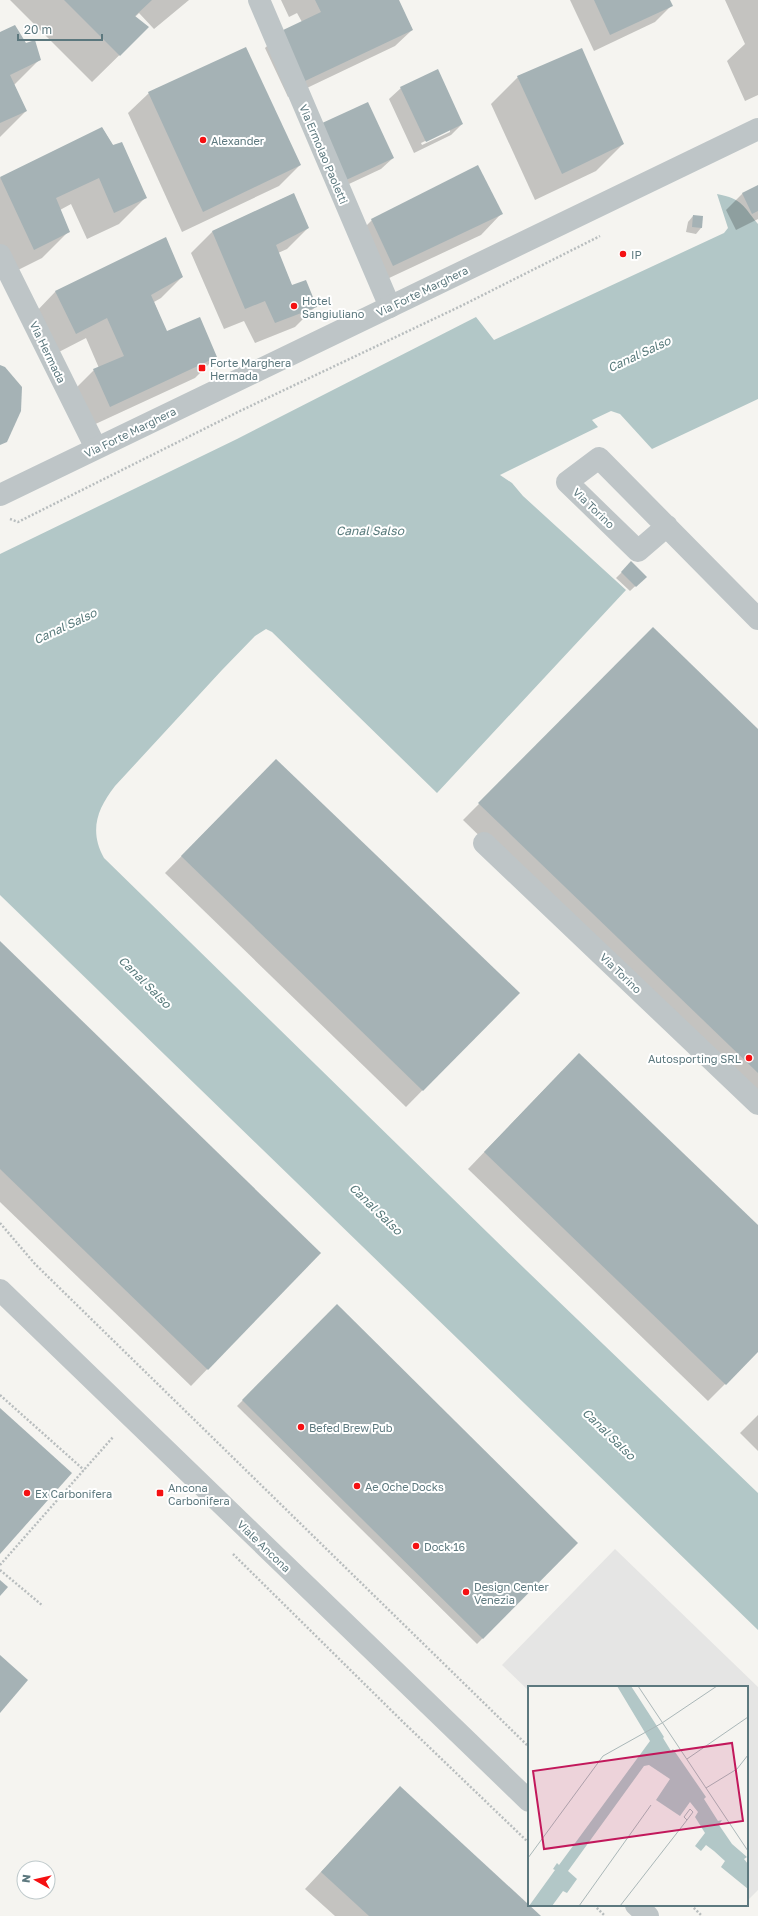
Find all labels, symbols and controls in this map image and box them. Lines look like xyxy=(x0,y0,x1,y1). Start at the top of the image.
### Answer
scale bar xyxy=(18,16,102,42)
text: 20 m xyxy=(24,22,52,37)
street label: Via Ermolao Paoletti xyxy=(297,102,351,206)
place label: Alexander xyxy=(211,134,265,147)
marker: Alexander xyxy=(198,135,208,145)
place label: IP xyxy=(631,248,642,261)
marker: IP xyxy=(618,249,628,259)
street label: Via Forte Marghera xyxy=(374,263,470,319)
place label: Hotel Sangiuliano xyxy=(302,294,365,320)
marker: Hotel Sangiuliano xyxy=(289,301,299,311)
street label: Via Hermada xyxy=(27,319,69,385)
water label: Canal Salso xyxy=(605,333,674,375)
place label: Forte Marghera Hermada xyxy=(210,356,291,382)
marker: Forte Marghera Hermada xyxy=(197,363,207,373)
street label: Via Forte Marghera xyxy=(82,404,178,460)
street label: Via Torino xyxy=(571,485,618,531)
water label: Canal Salso xyxy=(336,523,405,538)
water label: Canal Salso xyxy=(31,605,100,647)
street label: Via Torino xyxy=(598,950,645,996)
water label: Canal Salso xyxy=(116,953,175,1012)
place label: Autosporting SRL xyxy=(648,1052,742,1065)
marker: Autosporting SRL xyxy=(744,1053,754,1063)
water label: Canal Salso xyxy=(346,1180,406,1238)
water label: Canal Salso xyxy=(579,1405,639,1463)
place label: Befed Brew Pub xyxy=(309,1421,393,1434)
marker: Befed Brew Pub xyxy=(296,1422,306,1432)
place label: Ae Oche Docks xyxy=(365,1480,444,1493)
place label: Ancona Carbonifera xyxy=(168,1481,230,1507)
marker: Ae Oche Docks xyxy=(352,1481,362,1491)
place label: Ex Carbonifera xyxy=(35,1487,112,1500)
marker: Ex Carbonifera xyxy=(22,1488,32,1498)
marker: Ancona Carbonifera xyxy=(155,1488,165,1498)
street label: Viale Ancona xyxy=(235,1517,293,1575)
place label: Dock 16 xyxy=(424,1540,466,1553)
marker: Dock 16 xyxy=(411,1541,421,1551)
place label: Design Center Venezia xyxy=(474,1580,549,1606)
marker: Design Center Venezia xyxy=(461,1587,471,1597)
inset map xyxy=(528,1686,748,1906)
north arrow xyxy=(16,1860,56,1900)
text: N xyxy=(19,1873,33,1884)

